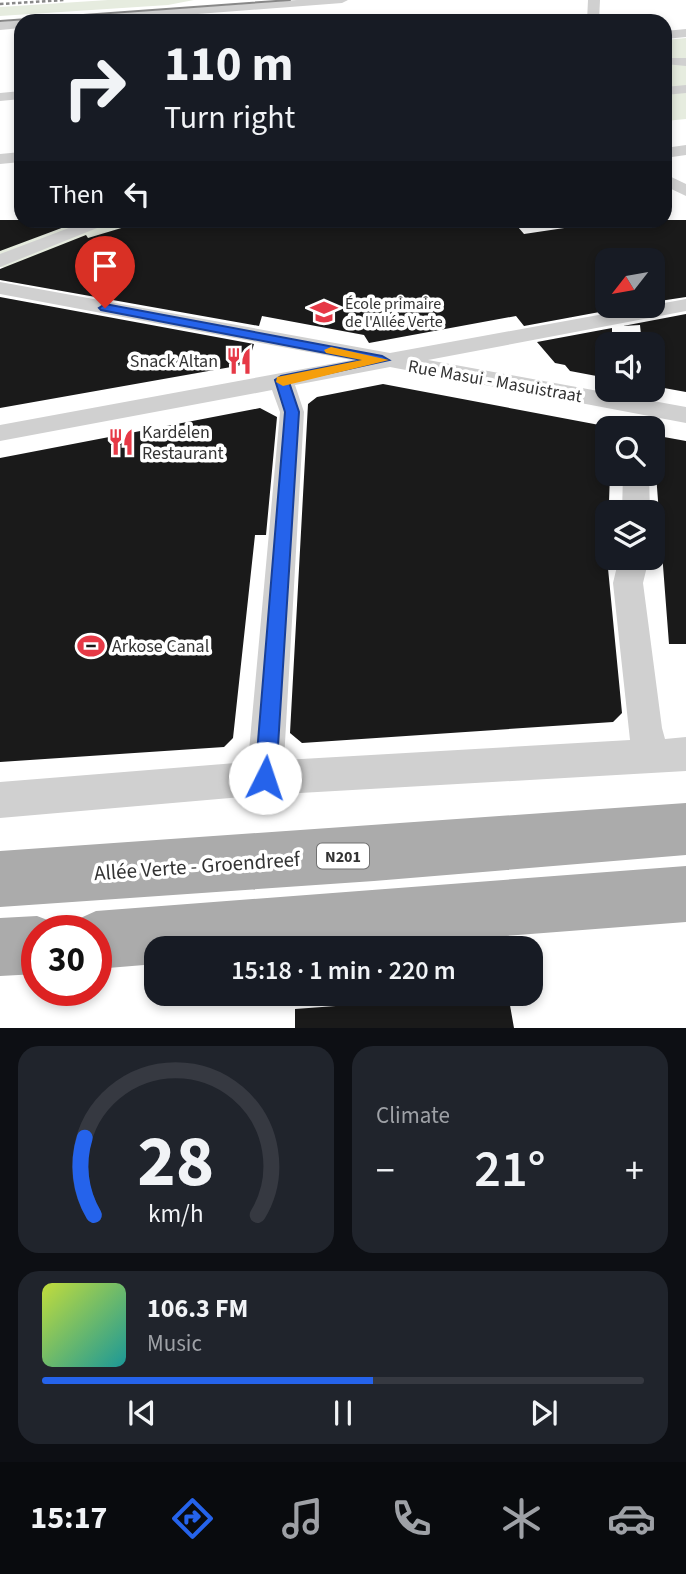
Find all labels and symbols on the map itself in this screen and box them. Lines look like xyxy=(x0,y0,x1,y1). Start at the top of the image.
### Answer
pin xyxy=(75,236,135,308)
north arrow xyxy=(595,248,665,318)
place label: École primaire de l'Allée Verte xyxy=(345,293,443,333)
school or university icon: École primaire de l'Allée Verte xyxy=(309,297,339,327)
restaurant icon: Snack Altan xyxy=(224,346,254,376)
place label: Snack Altan xyxy=(130,349,218,374)
street label: Rue Masui - Masuistraat xyxy=(406,354,584,409)
place label: Kardelen Restaurant xyxy=(142,420,224,466)
restaurant icon: Kardelen Restaurant xyxy=(106,427,136,457)
sports icon: Arkose Canal xyxy=(76,631,106,661)
place label: Arkose Canal xyxy=(112,634,209,659)
position arrow xyxy=(228,741,302,815)
street label: Allée Verte - Groendreef xyxy=(93,844,302,888)
road number: N201 xyxy=(317,844,369,869)
speed limit sign: 30 xyxy=(21,915,112,1006)

